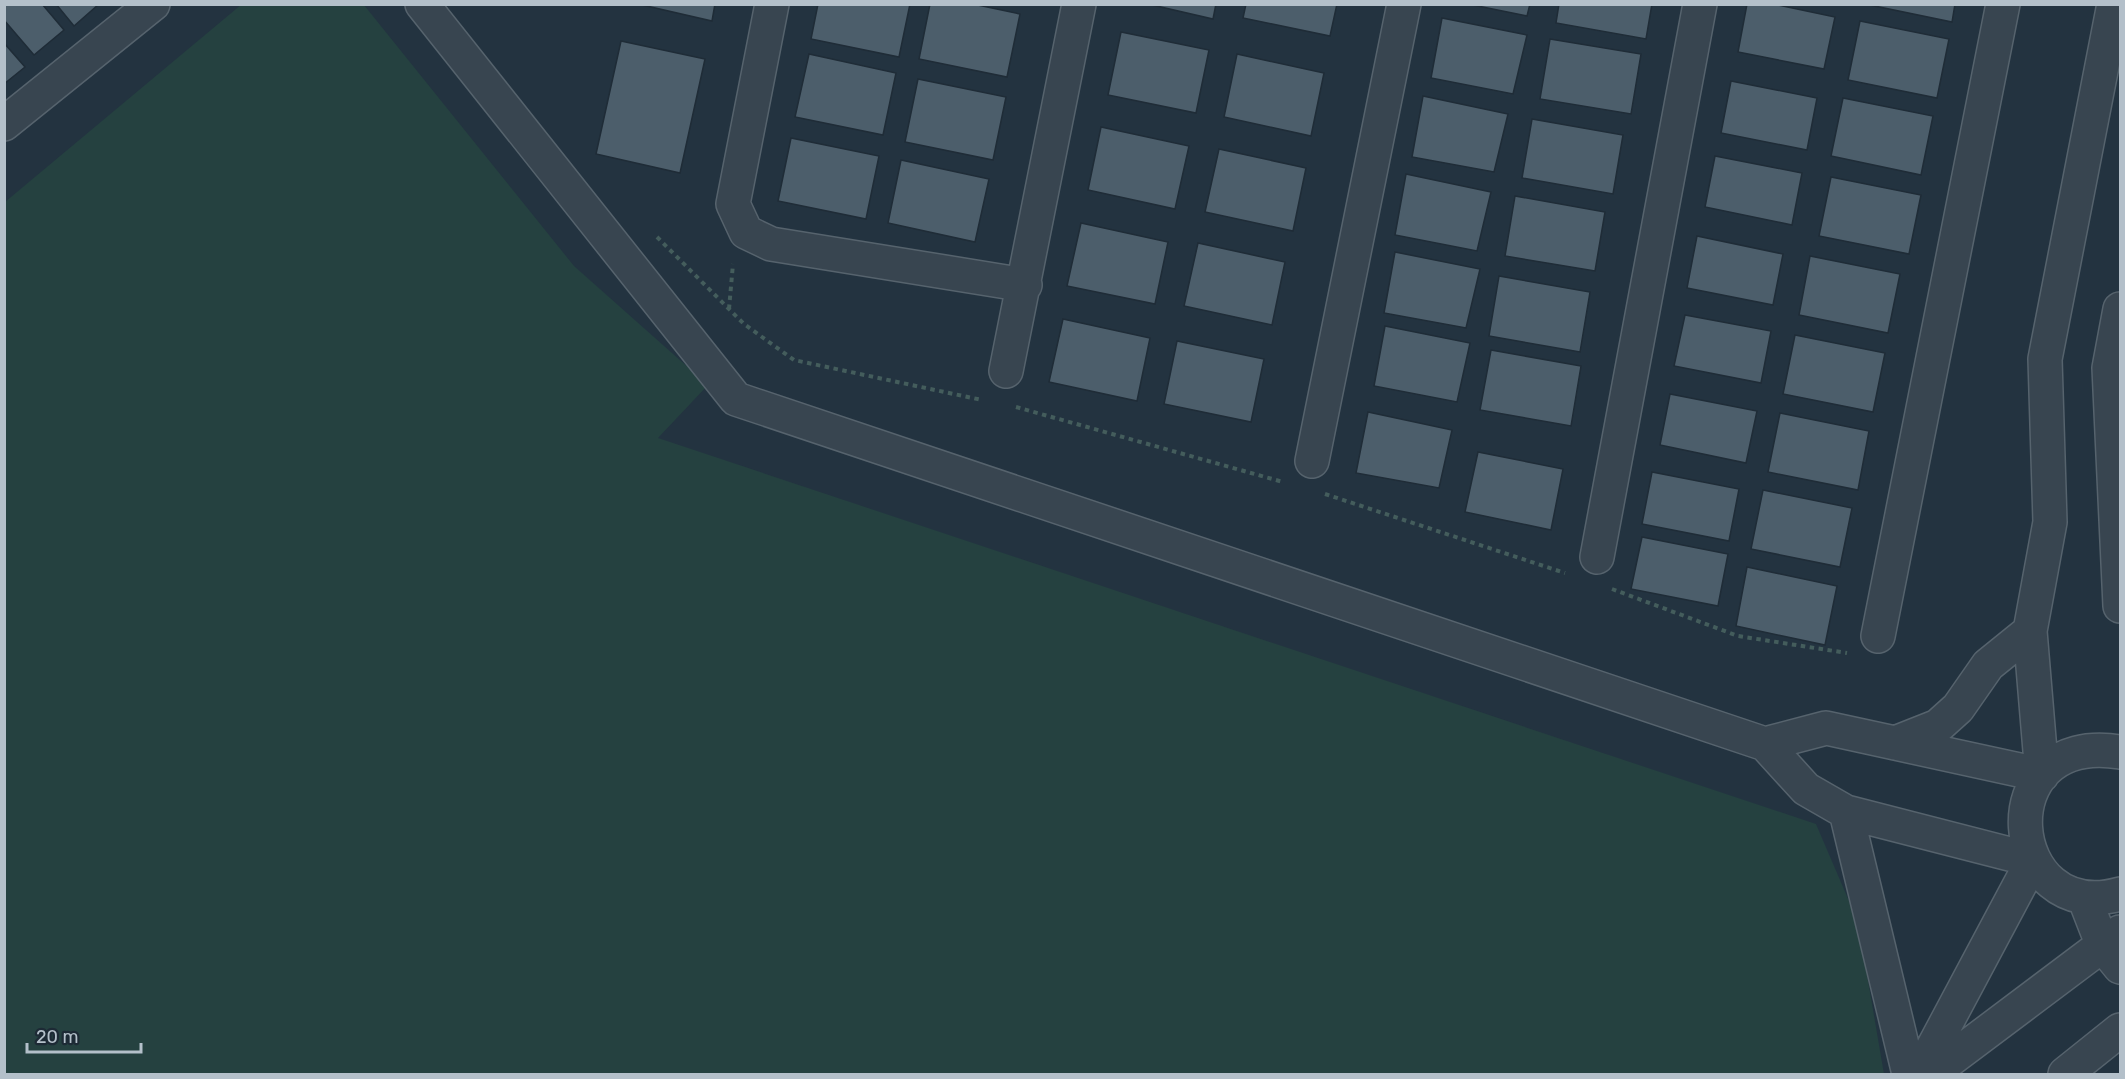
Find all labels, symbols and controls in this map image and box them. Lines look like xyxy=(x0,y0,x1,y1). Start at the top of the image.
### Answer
scale bar xyxy=(27,1016,141,1054)
text: 20 m xyxy=(36,1026,78,1048)

